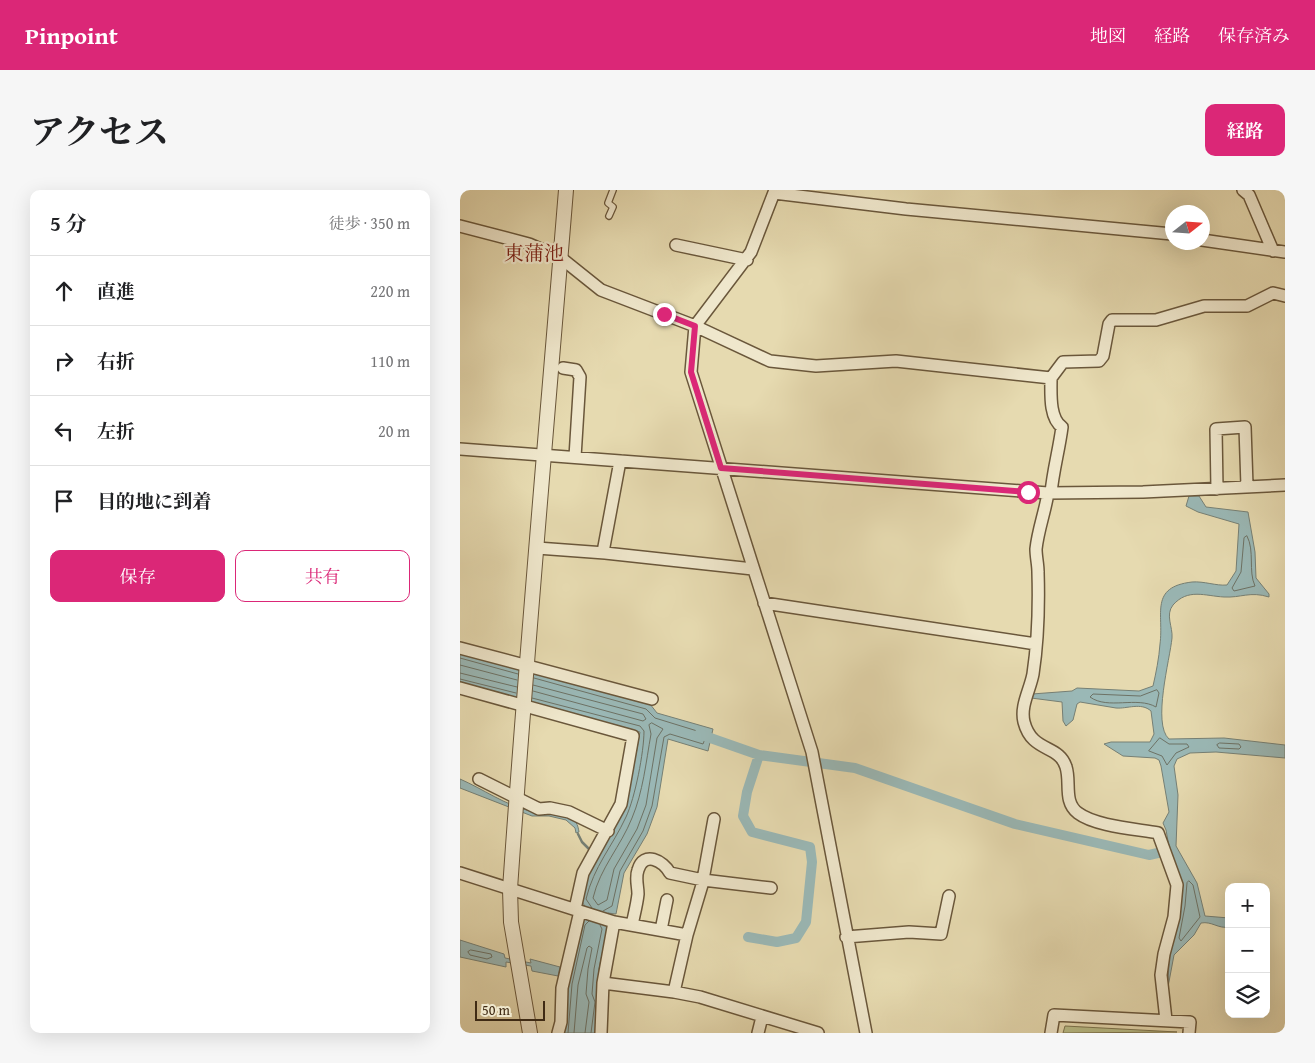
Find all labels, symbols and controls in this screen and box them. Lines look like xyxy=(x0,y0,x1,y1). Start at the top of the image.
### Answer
text: Pinpoint xyxy=(25,18,118,53)
text: 地図 xyxy=(1090,22,1126,49)
text: 経路 xyxy=(1154,22,1190,49)
text: 保存済み xyxy=(1218,22,1290,49)
button: 経路 xyxy=(1205,104,1285,156)
text: アクセス xyxy=(30,106,169,157)
north arrow xyxy=(1165,205,1210,250)
text: 5 分 xyxy=(50,208,87,239)
text: 徒歩 · 350 m xyxy=(329,211,410,235)
district label: 東蒲池 xyxy=(504,238,564,267)
icon: ahead xyxy=(50,277,78,305)
text: 直進 xyxy=(97,277,135,305)
text: 220 m xyxy=(370,279,410,303)
route end xyxy=(653,303,676,326)
icon: right xyxy=(50,347,78,375)
text: 右折 xyxy=(97,347,135,375)
text: 110 m xyxy=(370,349,410,373)
icon: left xyxy=(50,417,78,445)
text: 左折 xyxy=(97,417,135,445)
text: 20 m xyxy=(378,419,410,443)
route start xyxy=(1017,481,1040,504)
icon: arrive xyxy=(50,487,78,515)
text: 目的地に到着 xyxy=(97,487,211,515)
button: 保存 xyxy=(50,550,225,602)
button: 共有 xyxy=(235,550,410,602)
map controls xyxy=(1225,883,1270,1018)
button: + xyxy=(1225,883,1270,928)
button: − xyxy=(1225,928,1270,973)
button: layers xyxy=(1225,973,1270,1018)
scale bar xyxy=(475,998,545,1021)
text: 50 m xyxy=(482,1000,510,1020)

